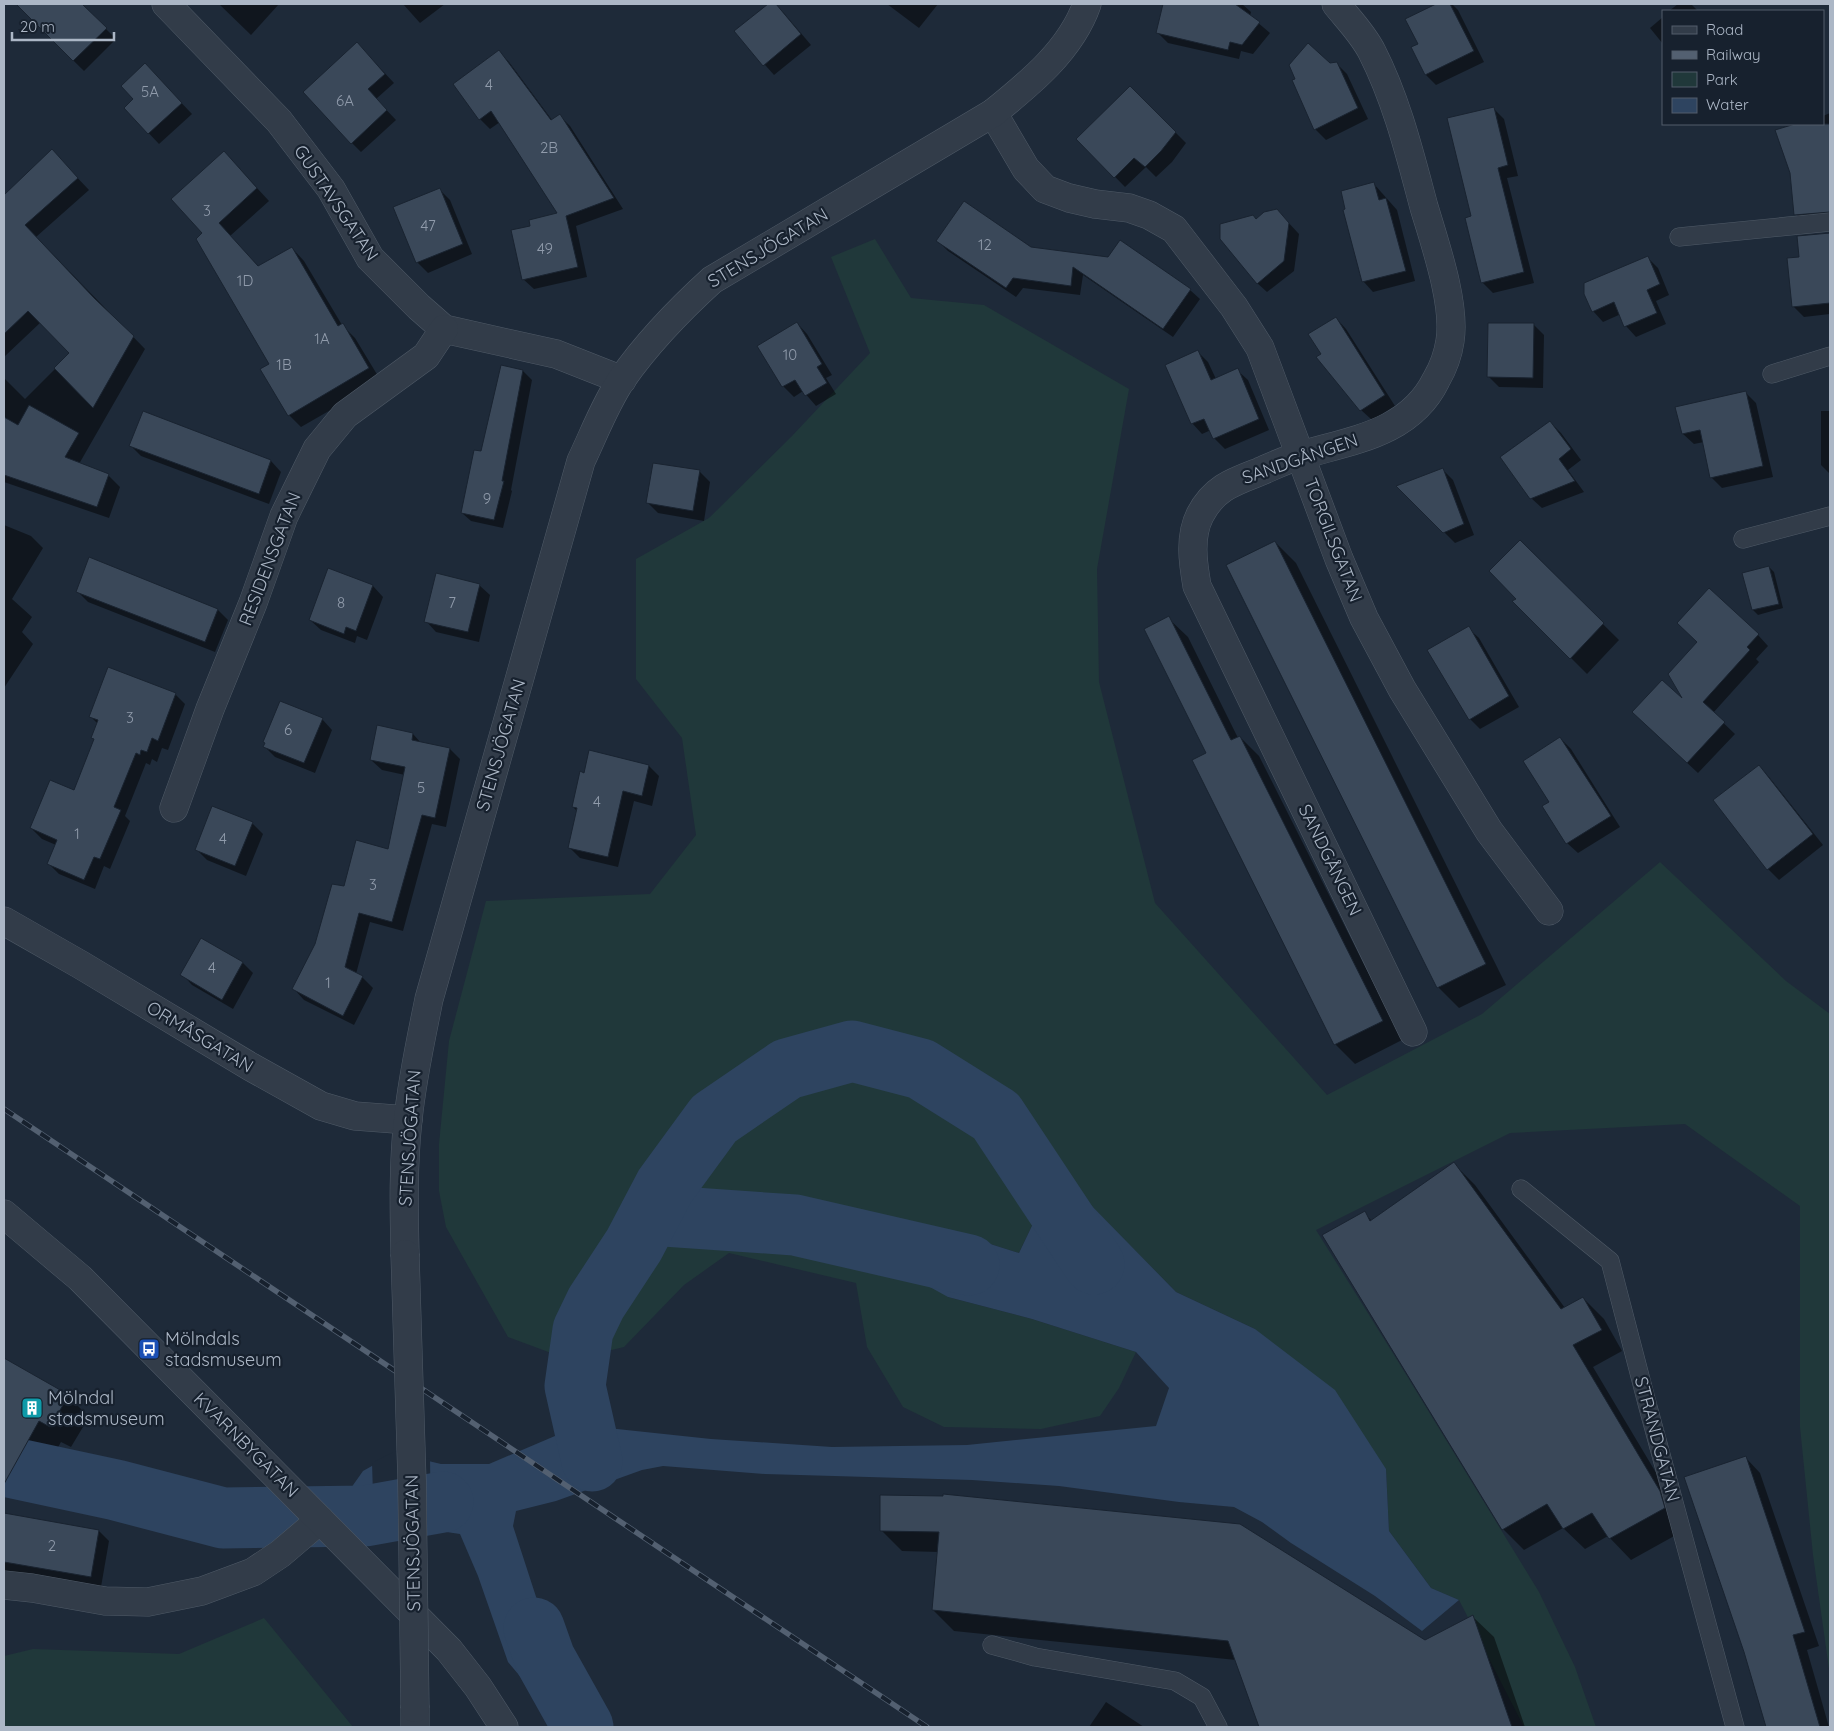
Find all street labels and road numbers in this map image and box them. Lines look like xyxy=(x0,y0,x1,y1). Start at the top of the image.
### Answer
street label: GUSTAVSGATAN xyxy=(289,140,384,265)
street label: STENSJÖGATAN xyxy=(703,203,832,293)
street label: SANDGÅNGEN xyxy=(1239,428,1361,489)
street label: TORGILSGATAN xyxy=(1299,475,1368,605)
street label: RESIDENSGATAN xyxy=(233,489,306,629)
street label: STENSJÖGATAN xyxy=(471,676,530,814)
street label: SANDGÅNGEN xyxy=(1294,800,1367,919)
street label: ORMÅSGATAN xyxy=(143,996,258,1077)
street label: STENSJÖGATAN xyxy=(393,1069,426,1207)
street label: STRANDGATAN xyxy=(1630,1374,1685,1504)
street label: KVARNBYGATAN xyxy=(189,1387,304,1502)
street label: STENSJÖGATAN xyxy=(400,1475,425,1611)

